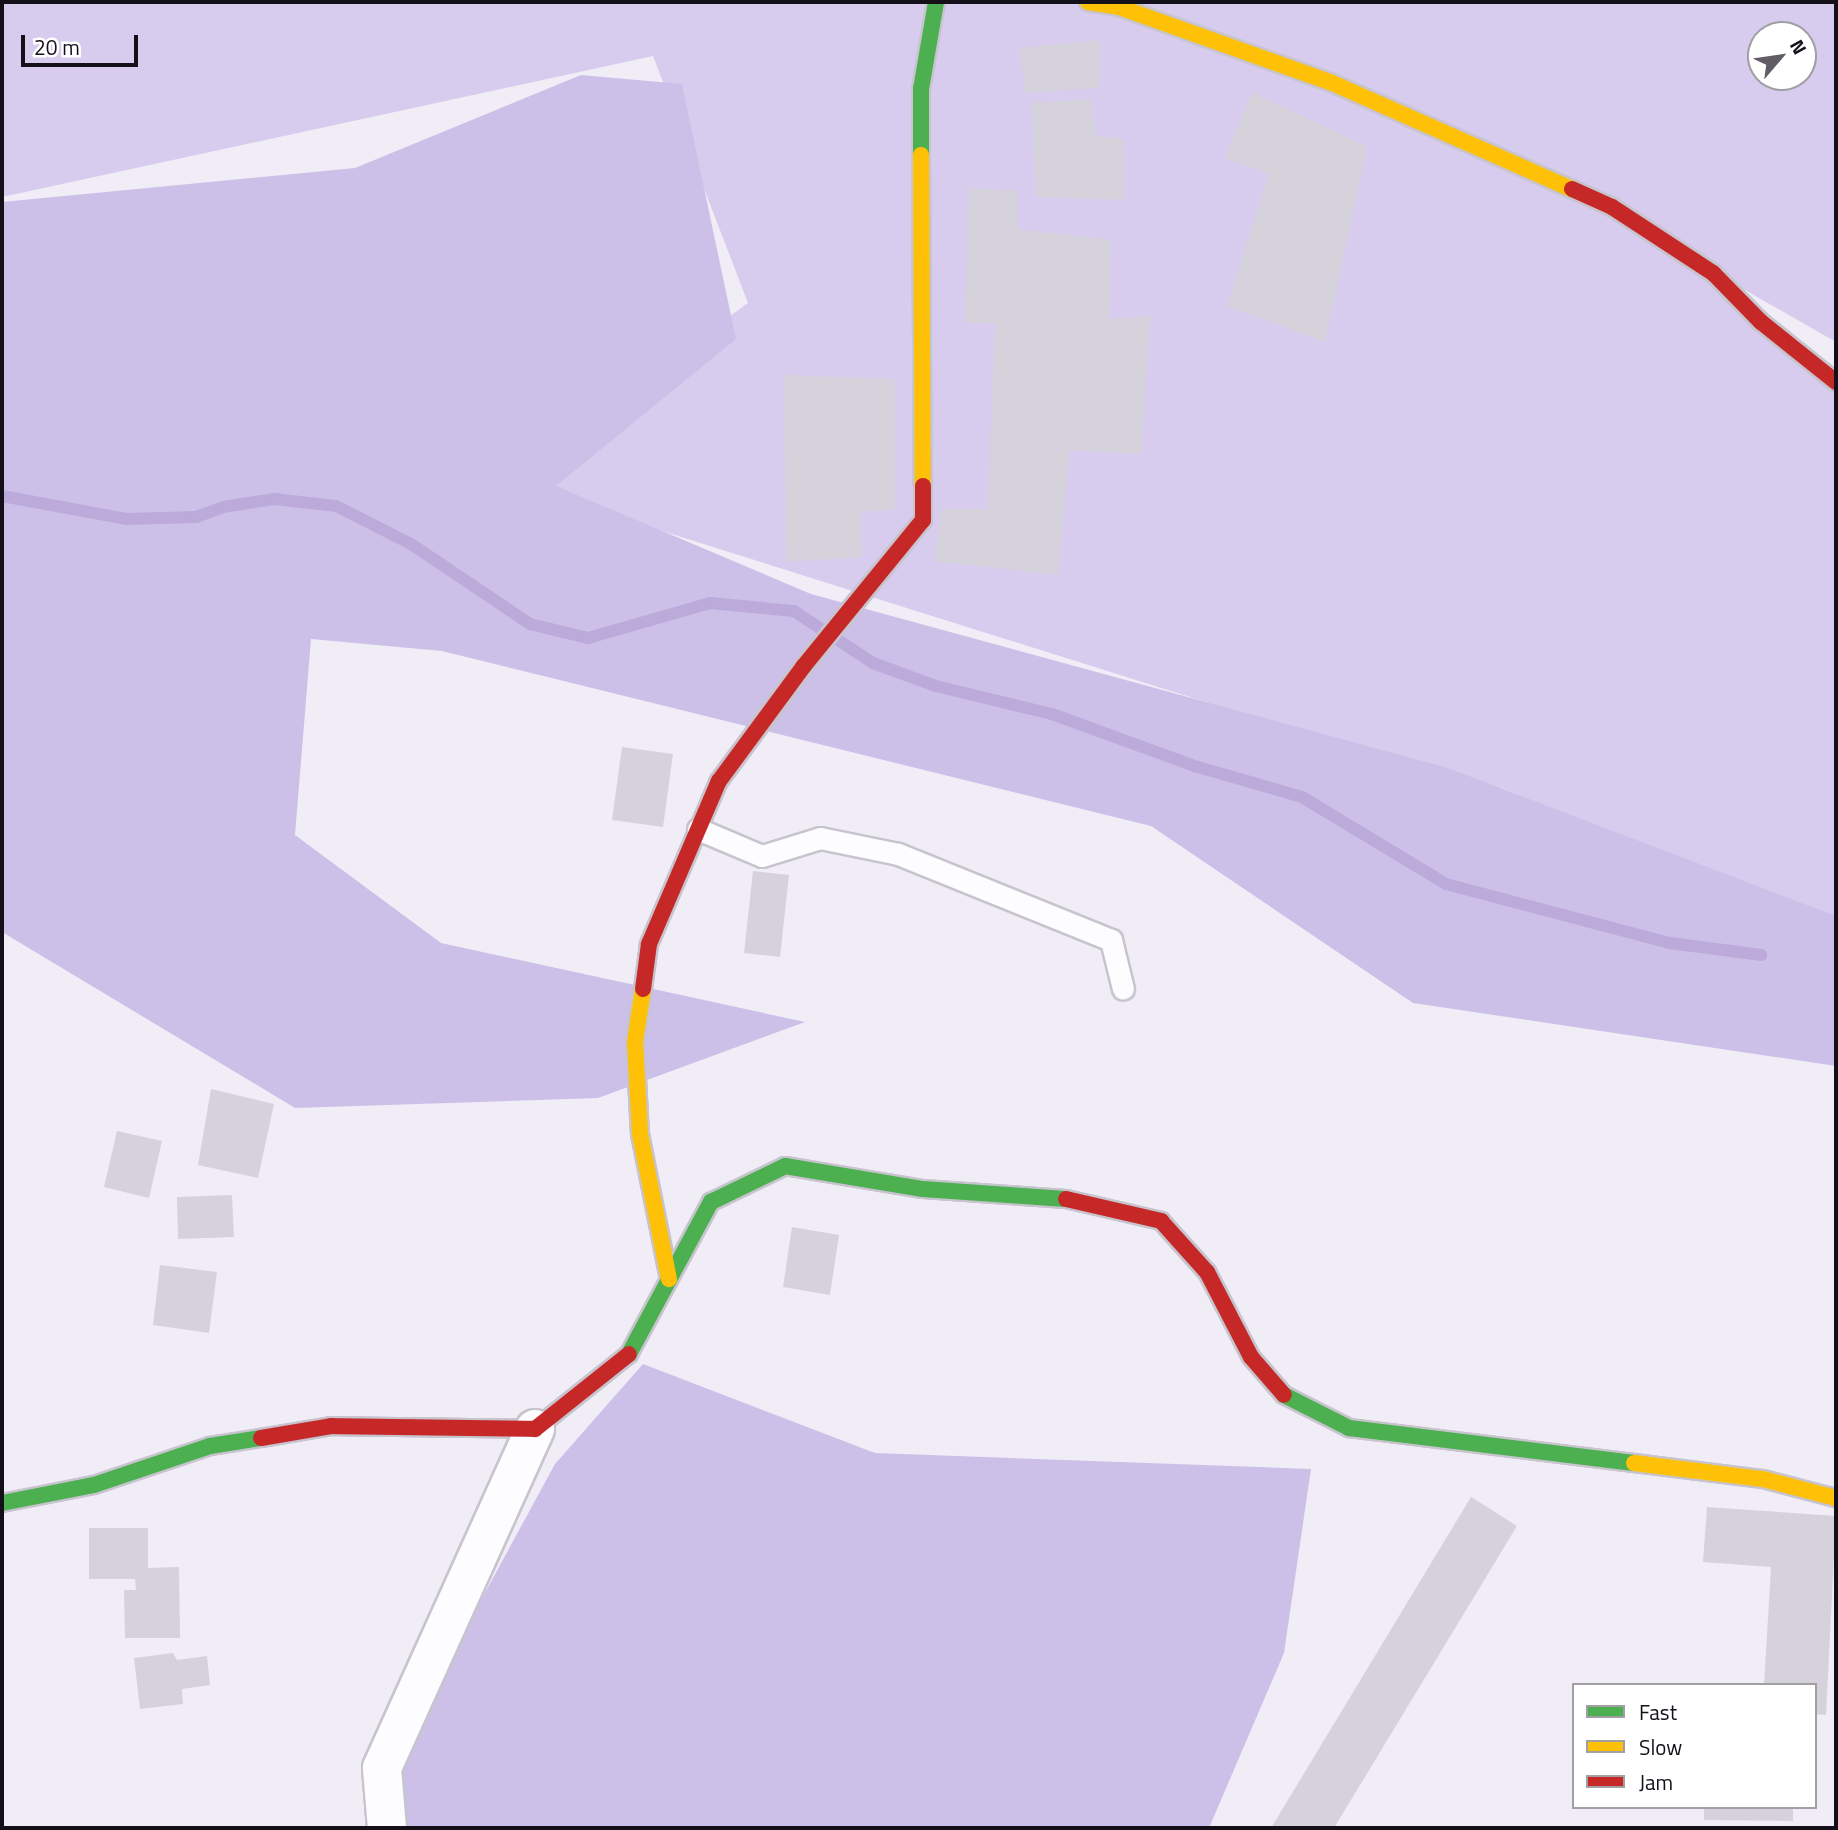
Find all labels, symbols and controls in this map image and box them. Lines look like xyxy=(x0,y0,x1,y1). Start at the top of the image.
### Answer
scale bar xyxy=(24,21,142,65)
north arrow xyxy=(1747,21,1817,91)
text: 20 m xyxy=(34,31,80,63)
text: N xyxy=(1783,34,1815,59)
legend xyxy=(1572,1683,1817,1809)
text: Fast xyxy=(1639,1696,1677,1728)
text: Slow xyxy=(1639,1731,1682,1763)
text: Jam xyxy=(1639,1766,1673,1798)

